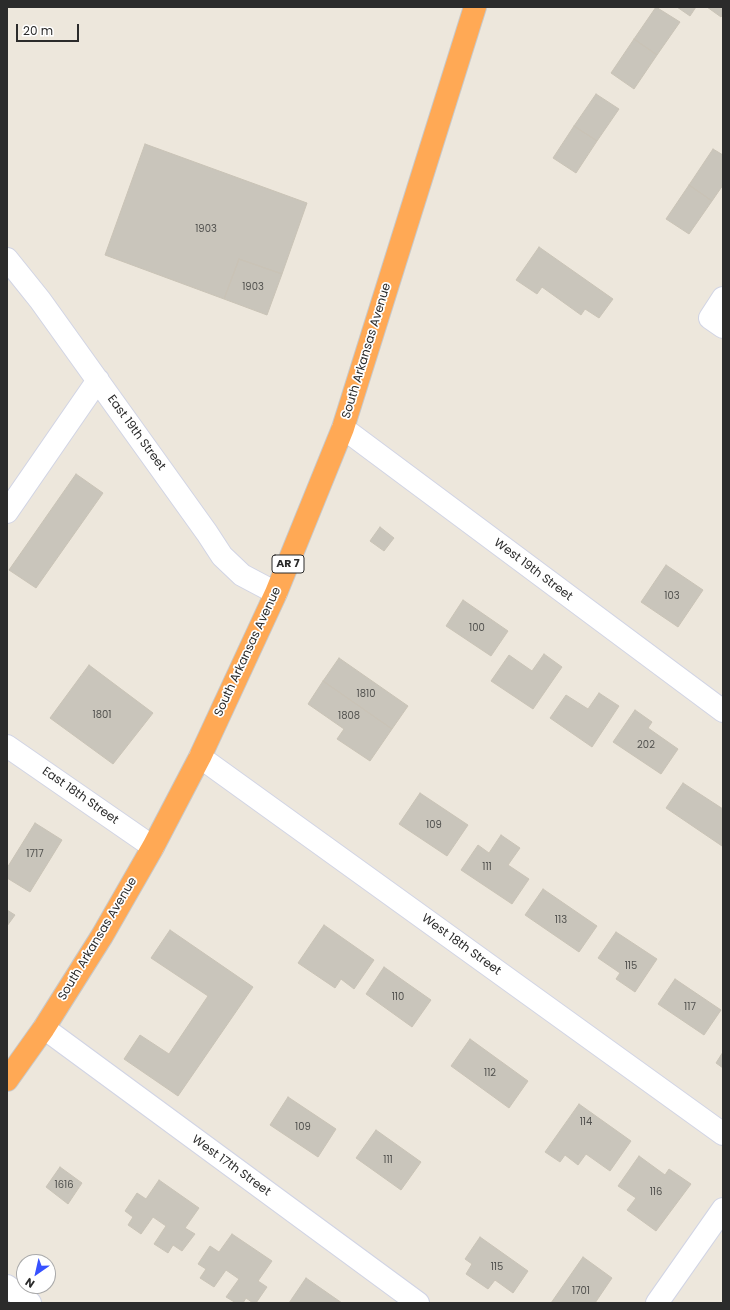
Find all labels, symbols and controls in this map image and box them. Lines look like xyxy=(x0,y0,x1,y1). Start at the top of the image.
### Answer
scale bar xyxy=(18,16,81,42)
text: 20 m xyxy=(23,22,53,39)
house number: 1903 xyxy=(195,223,217,235)
house number: 1903 xyxy=(242,281,264,293)
street label: South Arkansas Avenue xyxy=(339,281,395,421)
street label: East 19th Street xyxy=(104,392,168,474)
street label: West 19th Street xyxy=(491,536,575,604)
road number: AR 7 xyxy=(272,555,304,573)
street label: South Arkansas Avenue xyxy=(212,585,284,719)
house number: 103 xyxy=(664,590,680,602)
house number: 100 xyxy=(469,622,485,634)
house number: 1810 xyxy=(357,688,375,700)
house number: 1801 xyxy=(93,709,111,721)
house number: 1808 xyxy=(338,710,360,722)
house number: 202 xyxy=(637,739,655,751)
street label: East 18th Street xyxy=(39,764,121,828)
house number: 109 xyxy=(426,819,442,831)
house number: 1717 xyxy=(26,848,44,860)
house number: 111 xyxy=(482,861,492,873)
street label: South Arkansas Avenue xyxy=(55,875,141,1003)
street label: West 18th Street xyxy=(418,911,504,979)
house number: 113 xyxy=(555,914,567,926)
house number: 115 xyxy=(625,960,637,972)
house number: 110 xyxy=(392,991,404,1003)
house number: 117 xyxy=(684,1001,696,1013)
house number: 112 xyxy=(484,1067,496,1079)
house number: 114 xyxy=(580,1116,592,1128)
house number: 109 xyxy=(295,1121,311,1133)
street label: West 17th Street xyxy=(189,1133,273,1199)
house number: 111 xyxy=(383,1154,393,1166)
house number: 1616 xyxy=(54,1179,74,1191)
house number: 116 xyxy=(650,1186,662,1198)
north arrow xyxy=(16,1254,56,1294)
house number: 115 xyxy=(491,1261,503,1273)
text: N xyxy=(22,1274,38,1292)
house number: 1701 xyxy=(572,1285,590,1297)

